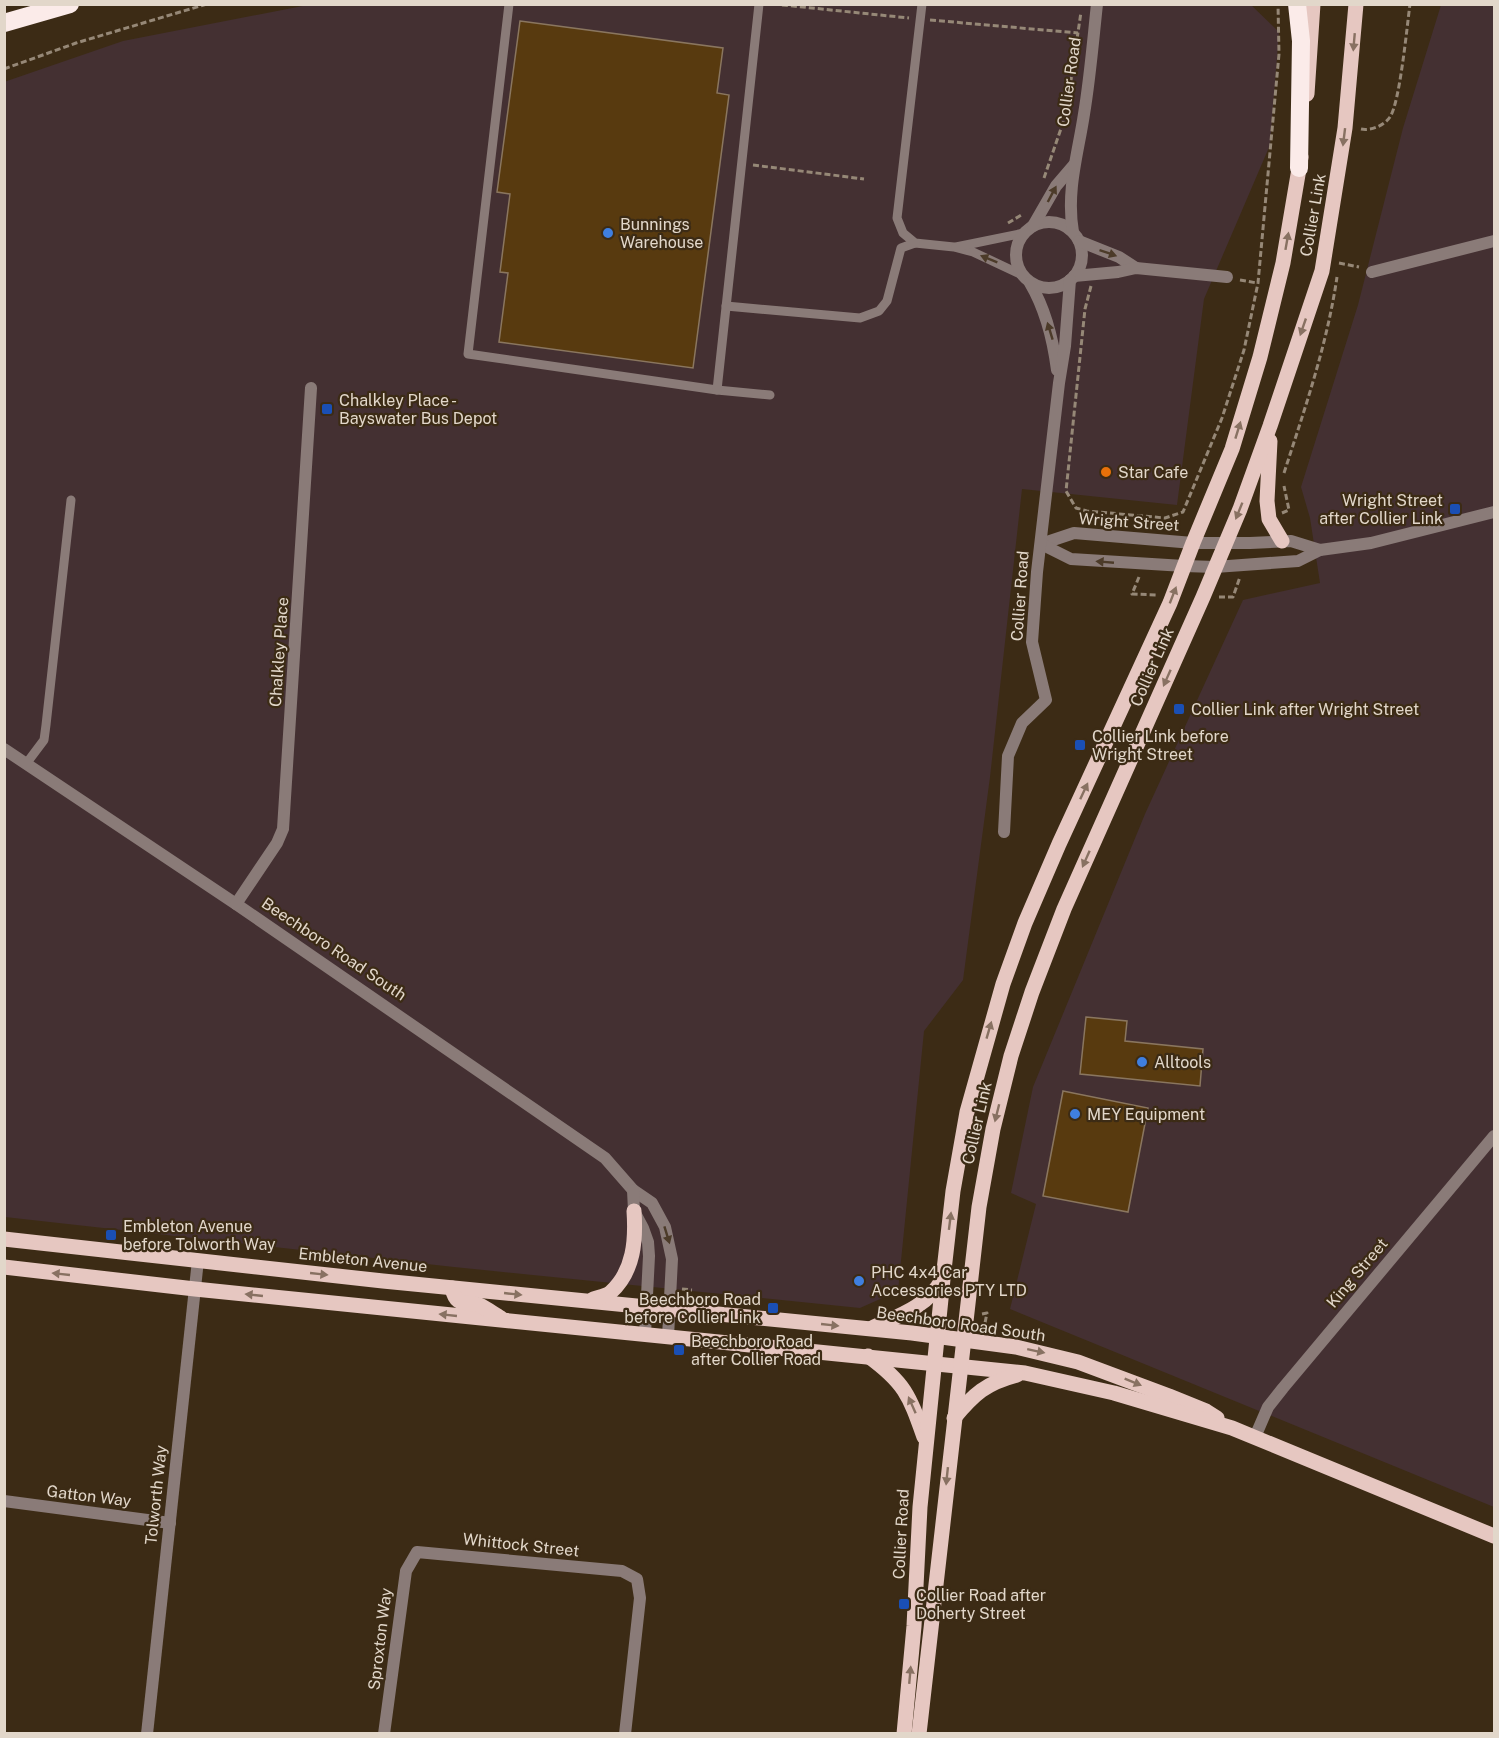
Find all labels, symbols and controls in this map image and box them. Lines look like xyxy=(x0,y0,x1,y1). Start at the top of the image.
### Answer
one-way arrow xyxy=(1349,32,1359,51)
street label: Collier Road xyxy=(1053,36,1085,128)
one-way arrow xyxy=(1339,127,1348,146)
street label: Collier Link xyxy=(1296,172,1330,258)
one-way arrow xyxy=(1047,186,1057,203)
place label: Bunnings Warehouse xyxy=(620,215,703,252)
marker: Bunnings Warehouse xyxy=(601,226,615,240)
one-way arrow xyxy=(1282,232,1291,251)
one-way arrow xyxy=(1099,249,1117,258)
one-way arrow xyxy=(979,253,997,263)
one-way arrow xyxy=(1298,318,1307,336)
one-way arrow xyxy=(1045,322,1054,340)
place label: Chalkley Place - Bayswater Bus Depot xyxy=(339,391,497,428)
marker: Chalkley Place - Bayswater Bus Depot xyxy=(320,402,334,416)
one-way arrow xyxy=(1234,421,1243,439)
place label: Star Cafe xyxy=(1118,463,1188,482)
marker: Star Cafe xyxy=(1099,465,1113,479)
place label: Wright Street after Collier Link xyxy=(1319,491,1443,528)
one-way arrow xyxy=(1234,502,1244,520)
marker: Wright Street after Collier Link xyxy=(1448,502,1462,516)
street label: Wright Street xyxy=(1078,509,1180,535)
street label: Collier Road xyxy=(1007,550,1033,642)
one-way arrow xyxy=(1096,557,1115,566)
one-way arrow xyxy=(1169,586,1179,604)
street label: Chalkley Place xyxy=(266,596,292,708)
street label: Collier Link xyxy=(1126,625,1178,709)
one-way arrow xyxy=(1162,670,1171,687)
place label: Collier Link after Wright Street xyxy=(1191,700,1419,719)
marker: Collier Link after Wright Street xyxy=(1172,702,1186,716)
place label: Collier Link before Wright Street xyxy=(1092,727,1229,764)
marker: Collier Link before Wright Street xyxy=(1073,738,1087,752)
one-way arrow xyxy=(1079,783,1088,800)
one-way arrow xyxy=(1081,851,1091,869)
street label: Beechboro Road South xyxy=(258,893,410,1005)
one-way arrow xyxy=(985,1021,994,1039)
place label: Alltools xyxy=(1154,1053,1211,1072)
marker: Alltools xyxy=(1135,1055,1149,1069)
street label: Collier Link xyxy=(958,1080,996,1166)
one-way arrow xyxy=(992,1103,1002,1122)
place label: MEY Equipment xyxy=(1087,1105,1205,1124)
marker: MEY Equipment xyxy=(1068,1107,1082,1121)
one-way arrow xyxy=(945,1211,954,1230)
place label: Embleton Avenue before Tolworth Way xyxy=(123,1217,276,1254)
one-way arrow xyxy=(663,1226,672,1244)
marker: Embleton Avenue before Tolworth Way xyxy=(104,1228,118,1242)
street label: King Street xyxy=(1322,1234,1392,1312)
street label: Embleton Avenue xyxy=(298,1244,428,1276)
place label: PHC 4x4 Car Accessories PTY LTD xyxy=(871,1263,1027,1300)
one-way arrow xyxy=(51,1269,70,1279)
one-way arrow xyxy=(309,1269,328,1279)
marker: PHC 4x4 Car Accessories PTY LTD xyxy=(852,1274,866,1288)
one-way arrow xyxy=(503,1289,522,1299)
one-way arrow xyxy=(245,1290,264,1300)
place label: Beechboro Road before Collier Link xyxy=(624,1290,761,1327)
marker: Beechboro Road before Collier Link xyxy=(766,1301,780,1315)
street label: Beechboro Road South xyxy=(875,1303,1047,1345)
one-way arrow xyxy=(439,1310,458,1320)
one-way arrow xyxy=(821,1320,840,1330)
place label: Beechboro Road after Collier Road xyxy=(691,1332,821,1369)
marker: Beechboro Road after Collier Road xyxy=(672,1343,686,1357)
one-way arrow xyxy=(1026,1346,1045,1356)
one-way arrow xyxy=(1125,1377,1143,1387)
one-way arrow xyxy=(907,1396,916,1413)
street label: Tolworth Way xyxy=(141,1444,171,1546)
one-way arrow xyxy=(942,1466,952,1485)
street label: Gatton Way xyxy=(46,1481,133,1511)
street label: Collier Road xyxy=(889,1488,913,1580)
street label: Whittock Street xyxy=(462,1529,580,1561)
street label: Sproxton Way xyxy=(364,1586,396,1691)
place label: Collier Road after Doherty Street xyxy=(916,1586,1046,1623)
marker: Collier Road after Doherty Street xyxy=(897,1597,911,1611)
one-way arrow xyxy=(905,1666,915,1685)

